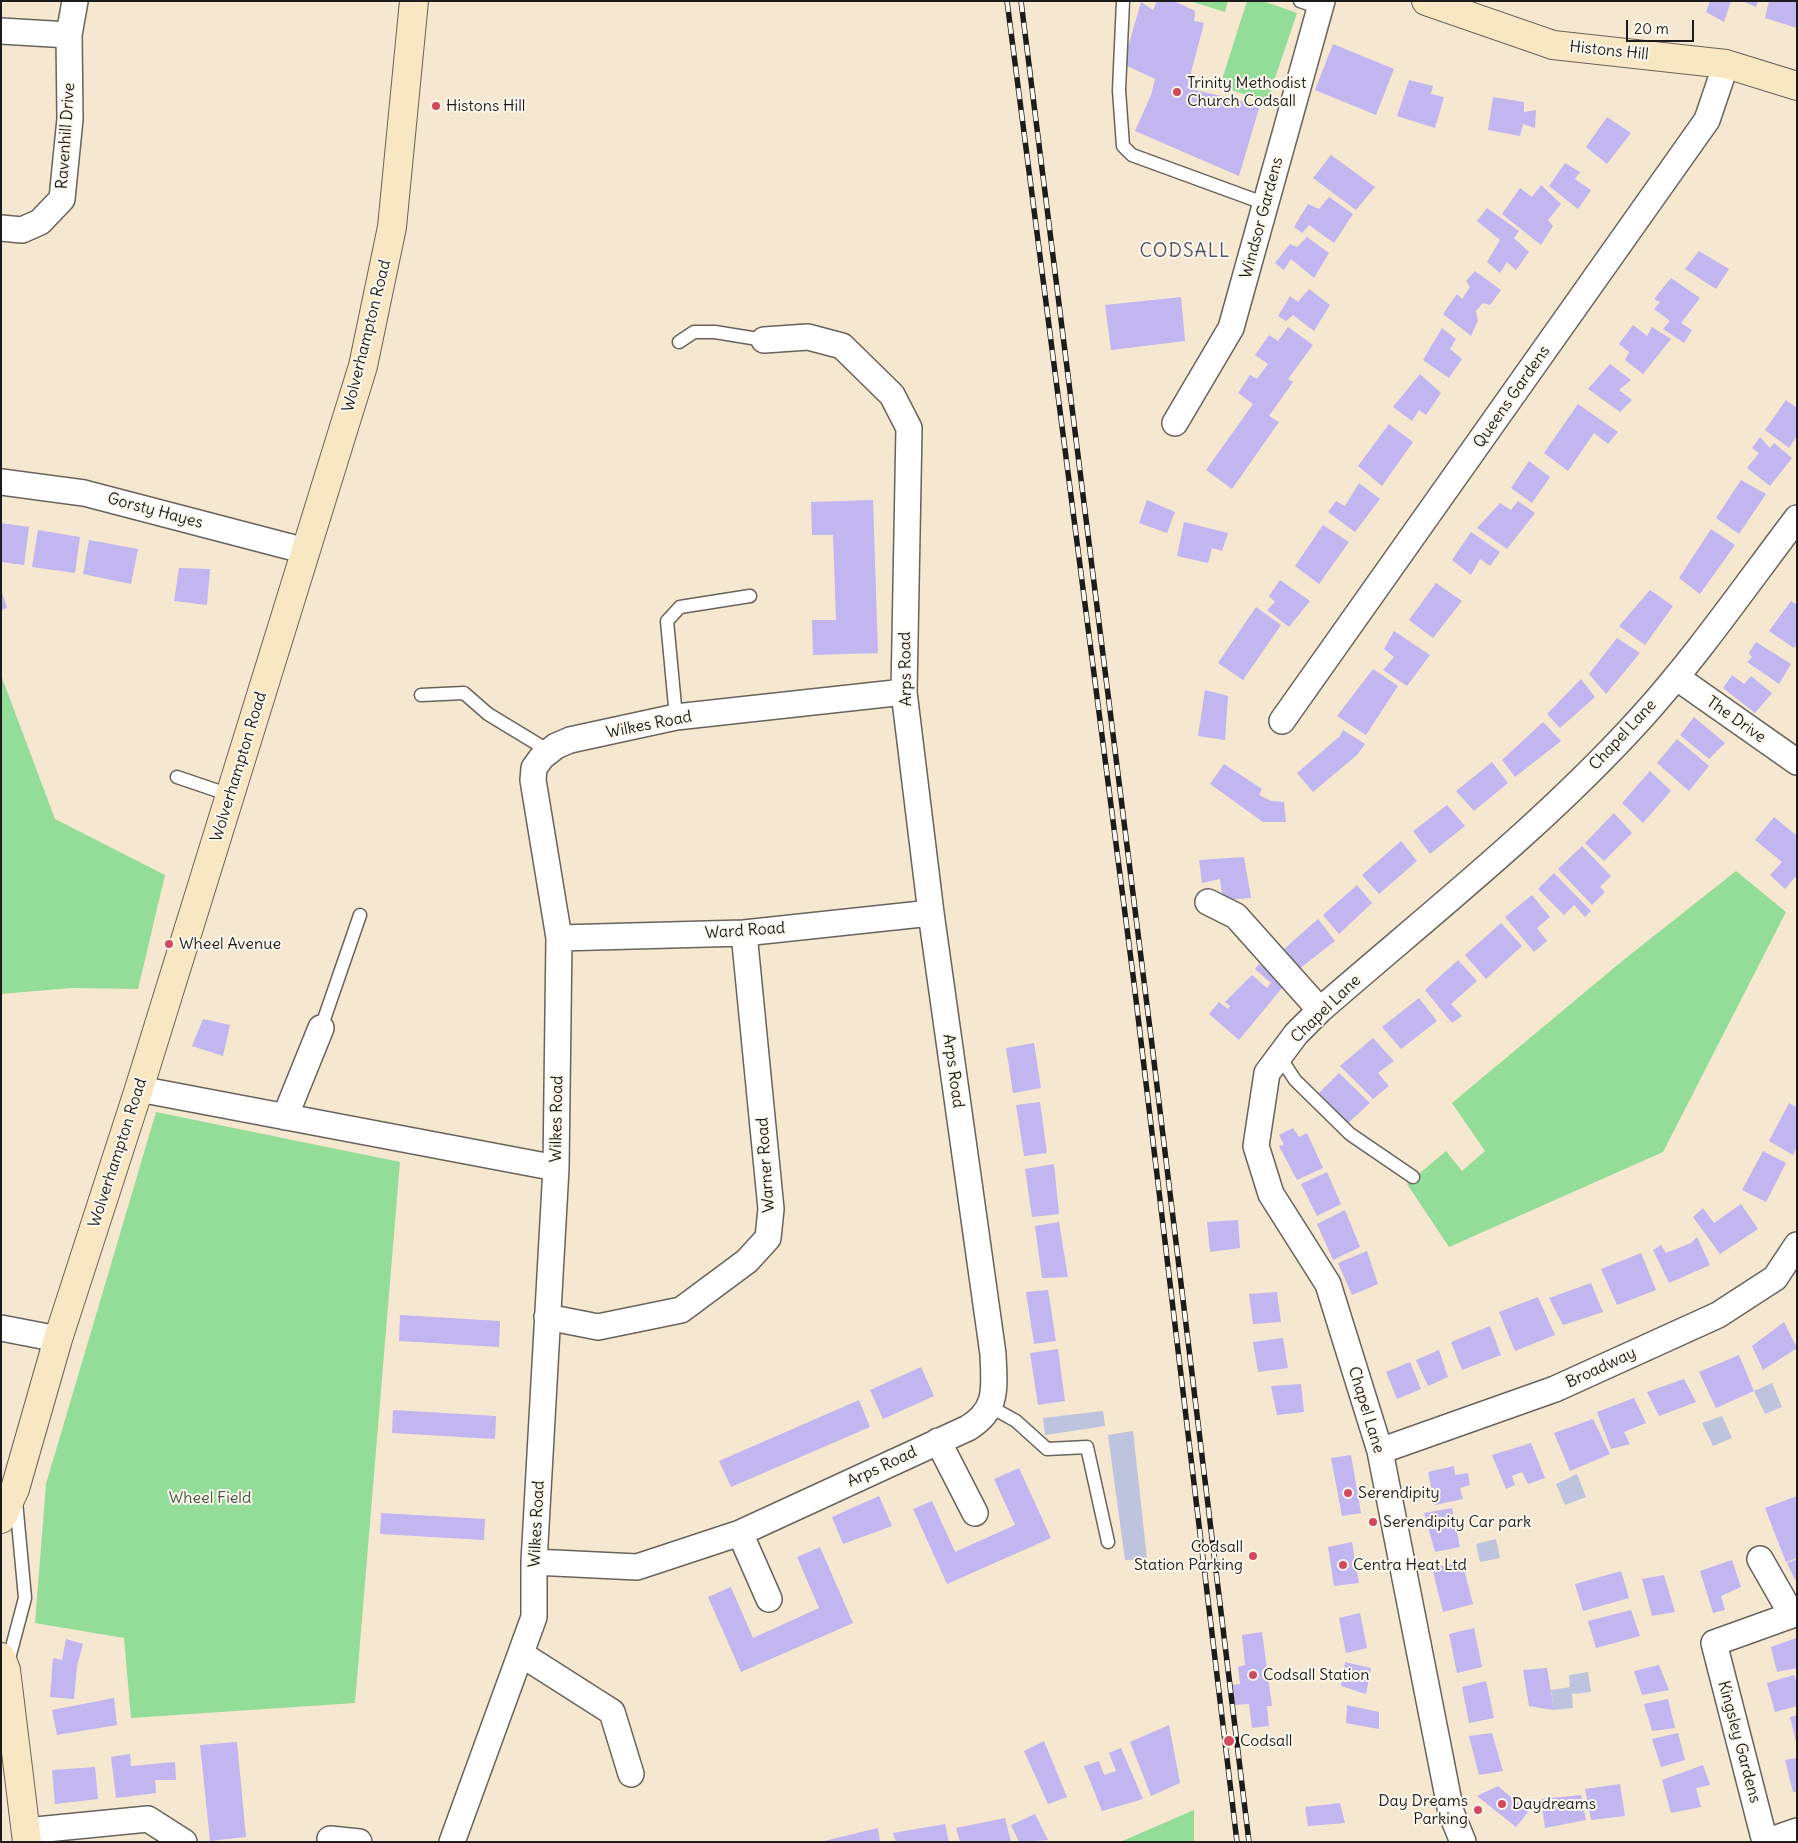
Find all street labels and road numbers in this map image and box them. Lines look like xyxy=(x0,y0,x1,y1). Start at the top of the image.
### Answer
street label: Histons Hill xyxy=(1569,37,1649,65)
street label: Ravenhill Drive xyxy=(53,82,79,190)
street label: Windsor Gardens xyxy=(1237,155,1287,281)
street label: Wolverhampton Road xyxy=(339,258,395,414)
street label: Queens Gardens xyxy=(1470,342,1554,452)
street label: Gorsty Hayes xyxy=(105,489,205,533)
street label: Arps Road xyxy=(896,632,916,706)
street label: Wolverhampton Road xyxy=(207,690,271,844)
street label: The Drive xyxy=(1703,693,1769,747)
street label: Chapel Lane xyxy=(1585,696,1661,774)
street label: Wilkes Road xyxy=(604,707,694,743)
street label: Ward Road xyxy=(704,919,786,943)
street label: Chapel Lane xyxy=(1287,971,1365,1047)
street label: Arps Road xyxy=(938,1033,968,1109)
street label: Wilkes Road xyxy=(547,1075,567,1163)
street label: Wolverhampton Road xyxy=(85,1076,151,1230)
street label: Warner Road xyxy=(753,1117,779,1213)
street label: Broadway xyxy=(1563,1343,1639,1393)
street label: Chapel Lane xyxy=(1344,1364,1388,1456)
street label: Arps Road xyxy=(844,1443,920,1491)
street label: Wilkes Road xyxy=(525,1480,549,1568)
street label: Kingsley Gardens xyxy=(1713,1679,1765,1805)

